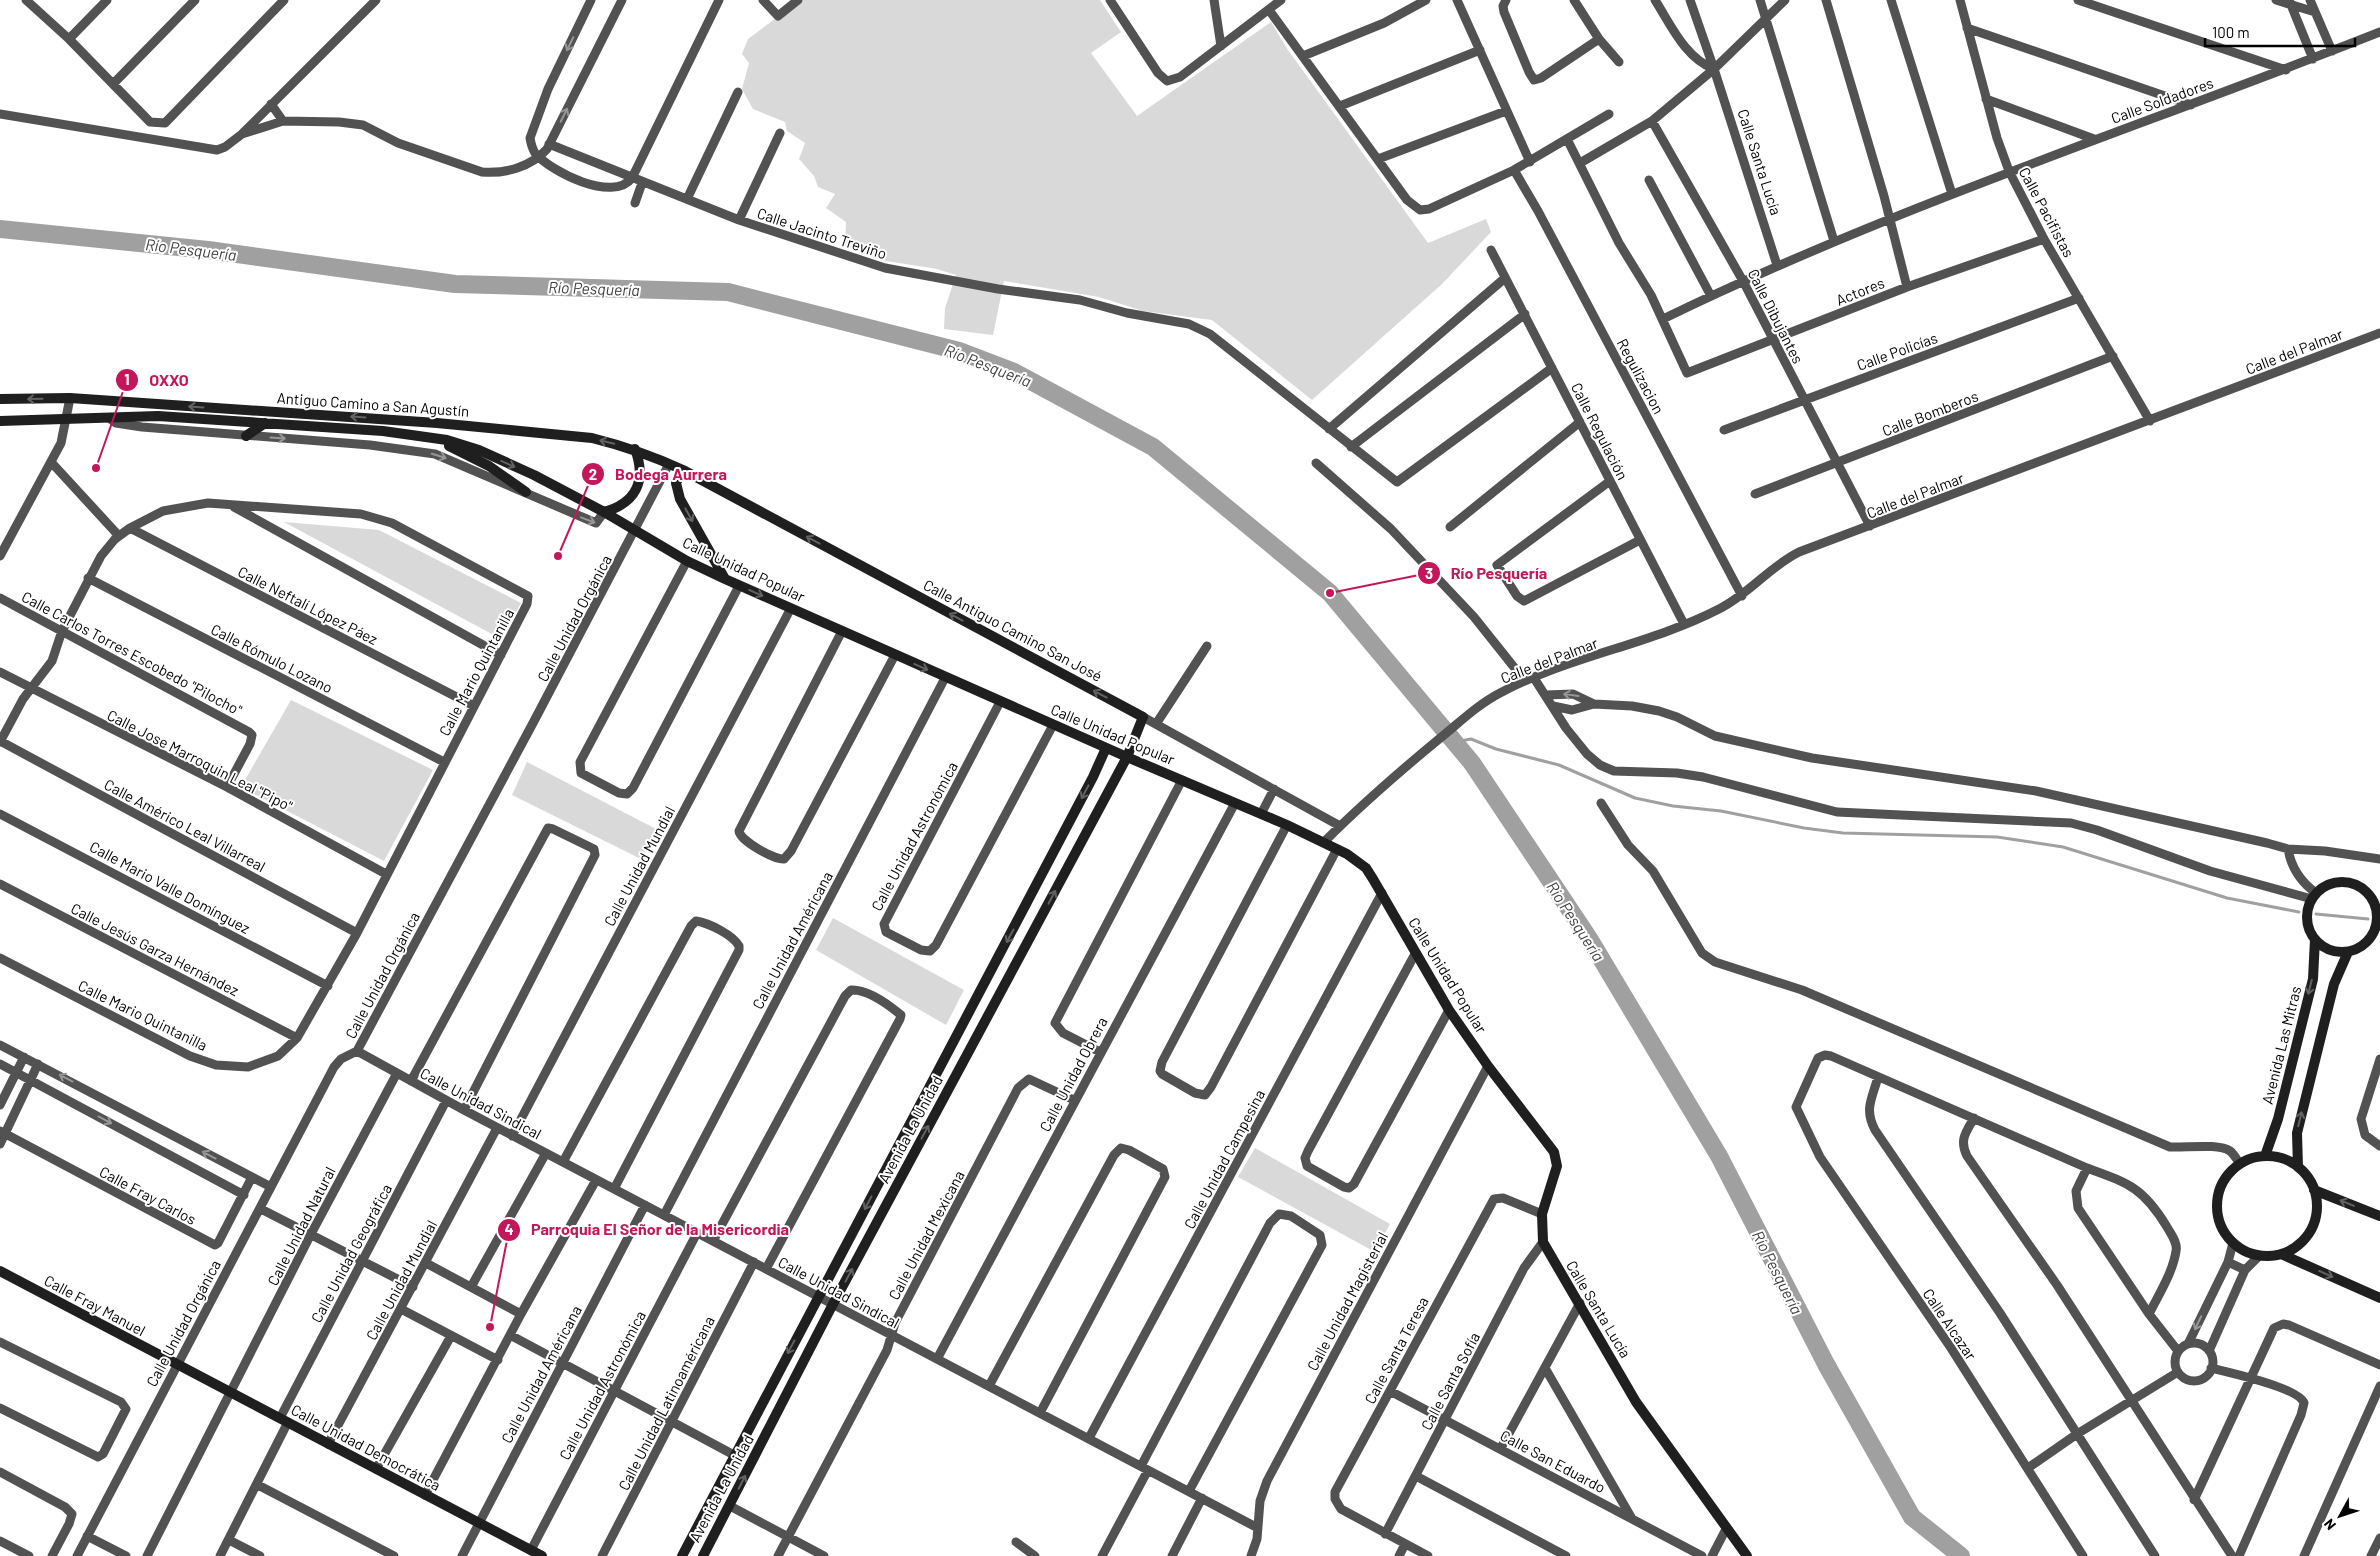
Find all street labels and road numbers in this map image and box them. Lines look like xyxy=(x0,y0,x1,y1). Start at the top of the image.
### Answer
street label: Calle Soldadores xyxy=(2108,73,2216,127)
street label: Calle Santa Lucía xyxy=(1734,107,1786,217)
street label: Calle Pacifistas xyxy=(2016,164,2078,260)
street label: Calle Jacinto Treviño xyxy=(755,204,889,262)
street label: Calle Dibujantes xyxy=(1744,266,1808,366)
street label: Actores xyxy=(1833,273,1887,309)
street label: Calle del Palmar xyxy=(2243,324,2346,378)
street label: Calle Policías xyxy=(1854,328,1940,374)
street label: Regulizacion xyxy=(1614,335,1668,417)
street label: Calle Regulación xyxy=(1568,379,1632,483)
street label: Calle Bomberos xyxy=(1879,386,1981,440)
street label: Antiguo Camino a San Agustín xyxy=(276,388,470,420)
street label: Calle del Palmar xyxy=(1864,468,1967,522)
street label: Calle Unidad Popular xyxy=(680,533,809,605)
street label: Calle Unidad Orgánica xyxy=(533,552,615,684)
street label: Calle Neftalí López Páez xyxy=(235,562,381,648)
street label: Calle Antiguo Camino San José xyxy=(921,575,1105,685)
street label: Calle Carlos Torres Escobedo "Pilocho" xyxy=(19,587,245,719)
street label: Calle Mario Quintanilla xyxy=(435,605,517,739)
street label: Calle Rómulo Lozano xyxy=(208,620,336,696)
street label: Calle del Palmar xyxy=(1498,633,1601,687)
street label: Calle Unidad Popular xyxy=(1048,700,1178,768)
street label: Calle Jose Marroquin Leal "Pipo" xyxy=(104,705,296,815)
street label: Calle Unidad Astronómica xyxy=(867,758,961,914)
street label: Calle Américo Leal Villarreal xyxy=(101,775,269,875)
street label: Calle Unidad Mundial xyxy=(600,803,678,929)
street label: Calle Mario Valle Domínguez xyxy=(87,837,254,937)
street label: Calle Unidad Américana xyxy=(748,868,836,1012)
street label: Calle Jesús Garza Hernández xyxy=(68,899,242,999)
street label: Calle Unidad Orgánica xyxy=(341,909,423,1041)
street label: Calle Unidad Popular xyxy=(1405,914,1491,1037)
street label: Calle Mario Quintanilla xyxy=(75,976,211,1054)
street label: Avenida Las Mitras xyxy=(2258,984,2304,1106)
street label: Calle Unidad Obrera xyxy=(1035,1014,1111,1134)
street label: Calle Unidad Sindical xyxy=(417,1063,545,1143)
street label: Avenida La Unidad xyxy=(874,1072,946,1186)
street label: Calle Unidad Campesina xyxy=(1180,1086,1268,1232)
street label: Calle Fray Carlos xyxy=(97,1162,199,1228)
street label: Calle Unidad Natural xyxy=(263,1164,339,1288)
street label: Calle Unidad Mexicana xyxy=(884,1167,968,1303)
street label: Calle Unidad Geográfica xyxy=(307,1181,395,1325)
street label: Calle Unidad Mundial xyxy=(362,1217,440,1343)
street label: Calle Unidad Magisterial xyxy=(1303,1229,1391,1373)
street label: Calle Unidad Sindical xyxy=(775,1252,903,1332)
street label: Calle Unidad Orgánica xyxy=(142,1257,224,1389)
street label: Calle Santa Lucía xyxy=(1563,1257,1635,1361)
street label: Calle Fray Manuel xyxy=(41,1271,149,1339)
street label: Calle Alcazar xyxy=(1920,1285,1981,1364)
street label: Calle Santa Teresa xyxy=(1360,1293,1432,1407)
street label: Calle Unidad Américana xyxy=(497,1302,585,1446)
street label: Calle Unidad Astronómica xyxy=(555,1307,649,1463)
street label: Calle Unidad Latinoaméricana xyxy=(614,1313,718,1493)
street label: Calle Santa Sofía xyxy=(1417,1329,1483,1433)
street label: Calle Unidad Democrática xyxy=(288,1400,444,1494)
street label: Calle San Eduardo xyxy=(1497,1426,1609,1496)
street label: Avenida La Unidad xyxy=(685,1431,757,1545)

